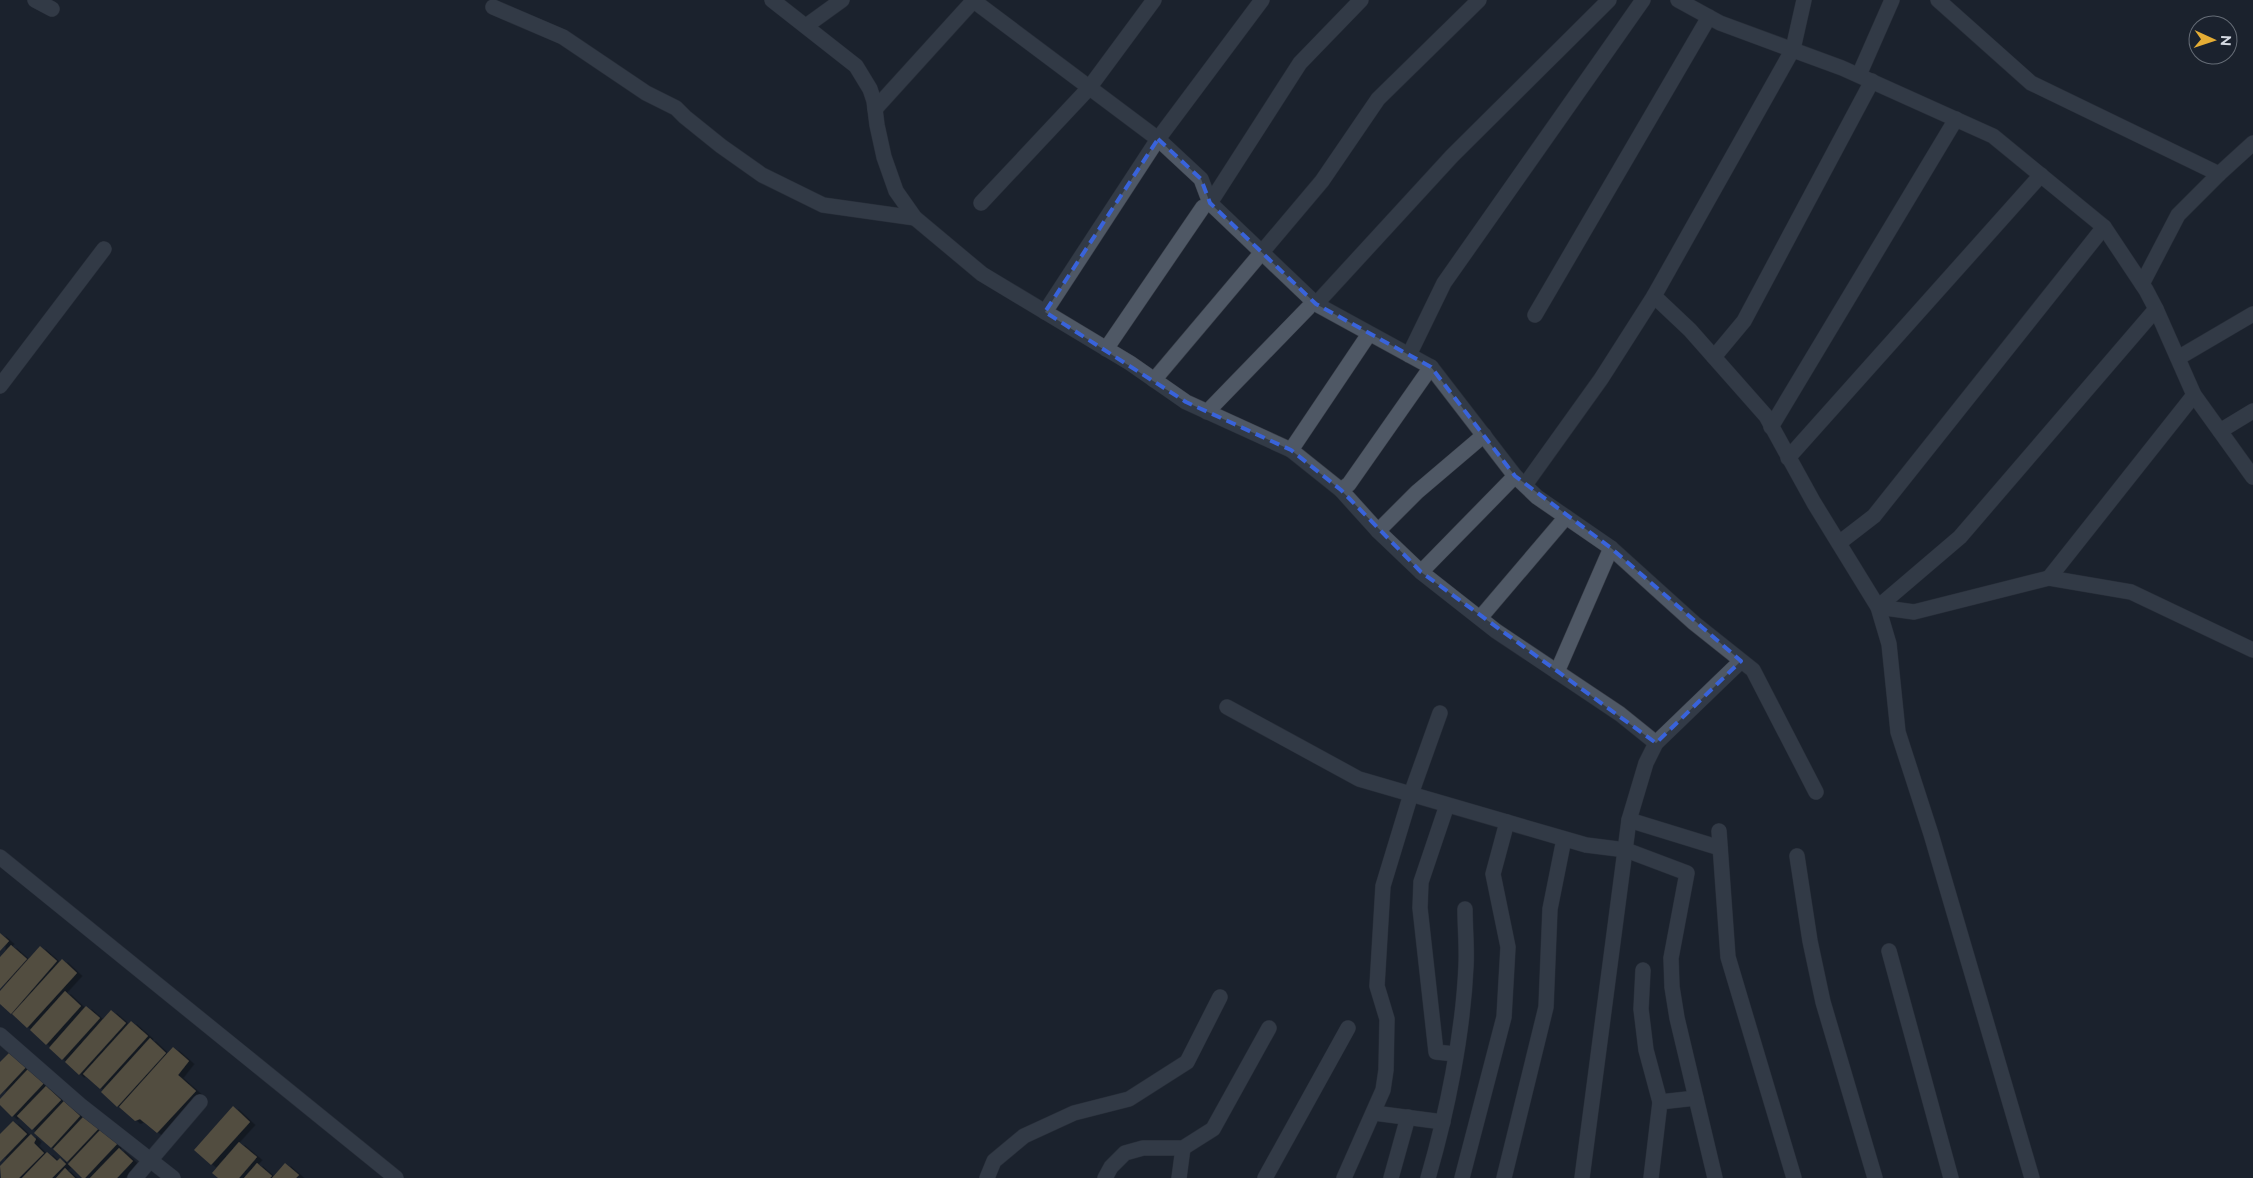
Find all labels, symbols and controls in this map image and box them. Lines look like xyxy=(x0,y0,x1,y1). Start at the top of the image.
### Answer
north arrow xyxy=(2188,15,2238,65)
text: N xyxy=(2218,35,2234,46)

